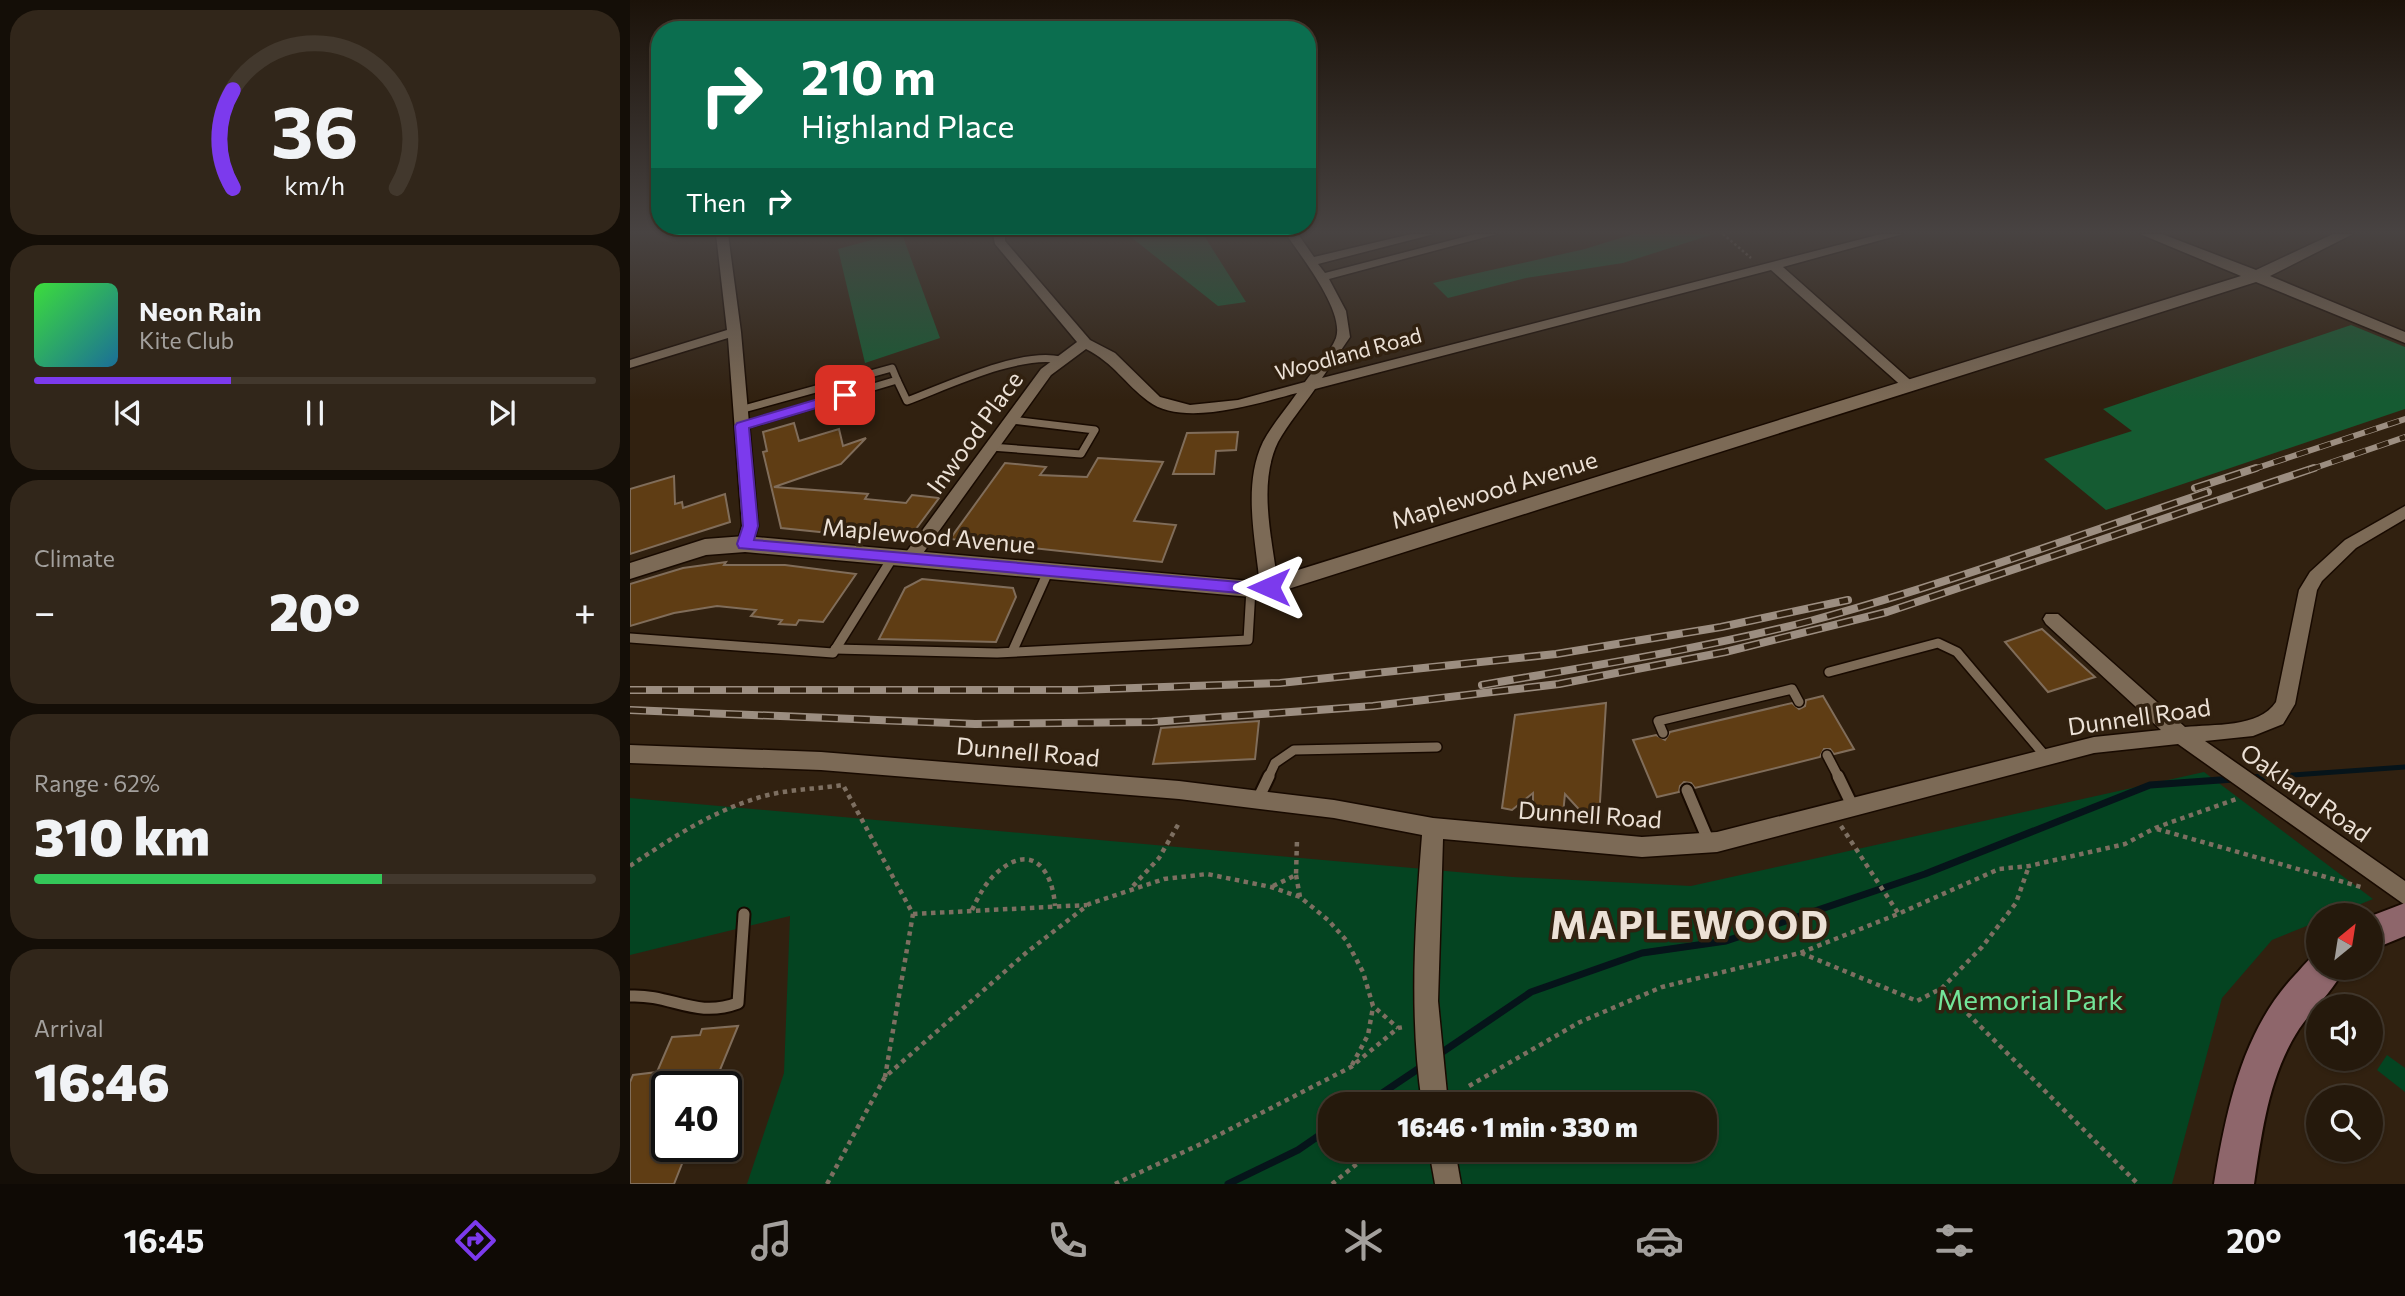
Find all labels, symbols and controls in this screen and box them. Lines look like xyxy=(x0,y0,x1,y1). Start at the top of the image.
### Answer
text: 210 m xyxy=(801,45,936,105)
icon: right xyxy=(686,49,777,140)
text: 36 xyxy=(271,85,359,174)
text: Highland Place xyxy=(801,105,1014,145)
text: km/h xyxy=(285,170,345,200)
icon: right xyxy=(760,182,798,220)
text: Then xyxy=(686,186,746,217)
text: Neon Rain xyxy=(139,295,262,326)
street label: Woodland Road xyxy=(1272,321,1424,385)
text: Kite Club xyxy=(139,326,234,354)
pin xyxy=(815,365,875,425)
street label: Inwood Place xyxy=(920,365,1028,499)
icon: arrive xyxy=(826,376,864,414)
icon: previous xyxy=(109,394,147,432)
icon: pause xyxy=(296,394,334,432)
icon: next xyxy=(483,394,521,432)
street label: Maplewood Avenue xyxy=(1387,444,1601,534)
street label: Maplewood Avenue xyxy=(821,511,1037,559)
text: Climate xyxy=(34,544,115,572)
position arrow xyxy=(1232,550,1306,624)
text: 20° xyxy=(269,578,360,642)
text: − xyxy=(34,587,56,634)
text: + xyxy=(574,587,596,634)
street label: Dunnell Road xyxy=(2066,692,2212,740)
street label: Dunnell Road xyxy=(955,730,1101,772)
street label: Oakland Road xyxy=(2235,737,2377,847)
text: Range · 62% xyxy=(34,769,160,797)
street label: Dunnell Road xyxy=(1517,795,1663,833)
text: 310 km xyxy=(34,803,210,867)
district label: MAPLEWOOD xyxy=(1550,900,1830,947)
north arrow xyxy=(2306,903,2384,980)
map controls xyxy=(2306,903,2383,1162)
park label: Memorial Park xyxy=(1937,982,2123,1016)
button: sound xyxy=(2306,994,2383,1071)
text: Arrival xyxy=(34,1014,104,1042)
text: 16:46 xyxy=(34,1048,170,1112)
speed limit sign: 40 xyxy=(651,1071,742,1162)
button: search xyxy=(2306,1085,2383,1162)
text: 16:46 · 1 min · 330 m xyxy=(1397,1111,1638,1142)
icon: directions xyxy=(451,1216,500,1265)
icon: music xyxy=(747,1216,796,1265)
icon: phone xyxy=(1043,1216,1092,1265)
icon: climate xyxy=(1339,1216,1388,1265)
icon: car xyxy=(1635,1216,1684,1265)
icon: filters xyxy=(1930,1216,1979,1265)
text: 16:45 xyxy=(123,1220,204,1260)
text: 20° xyxy=(2226,1220,2282,1260)

